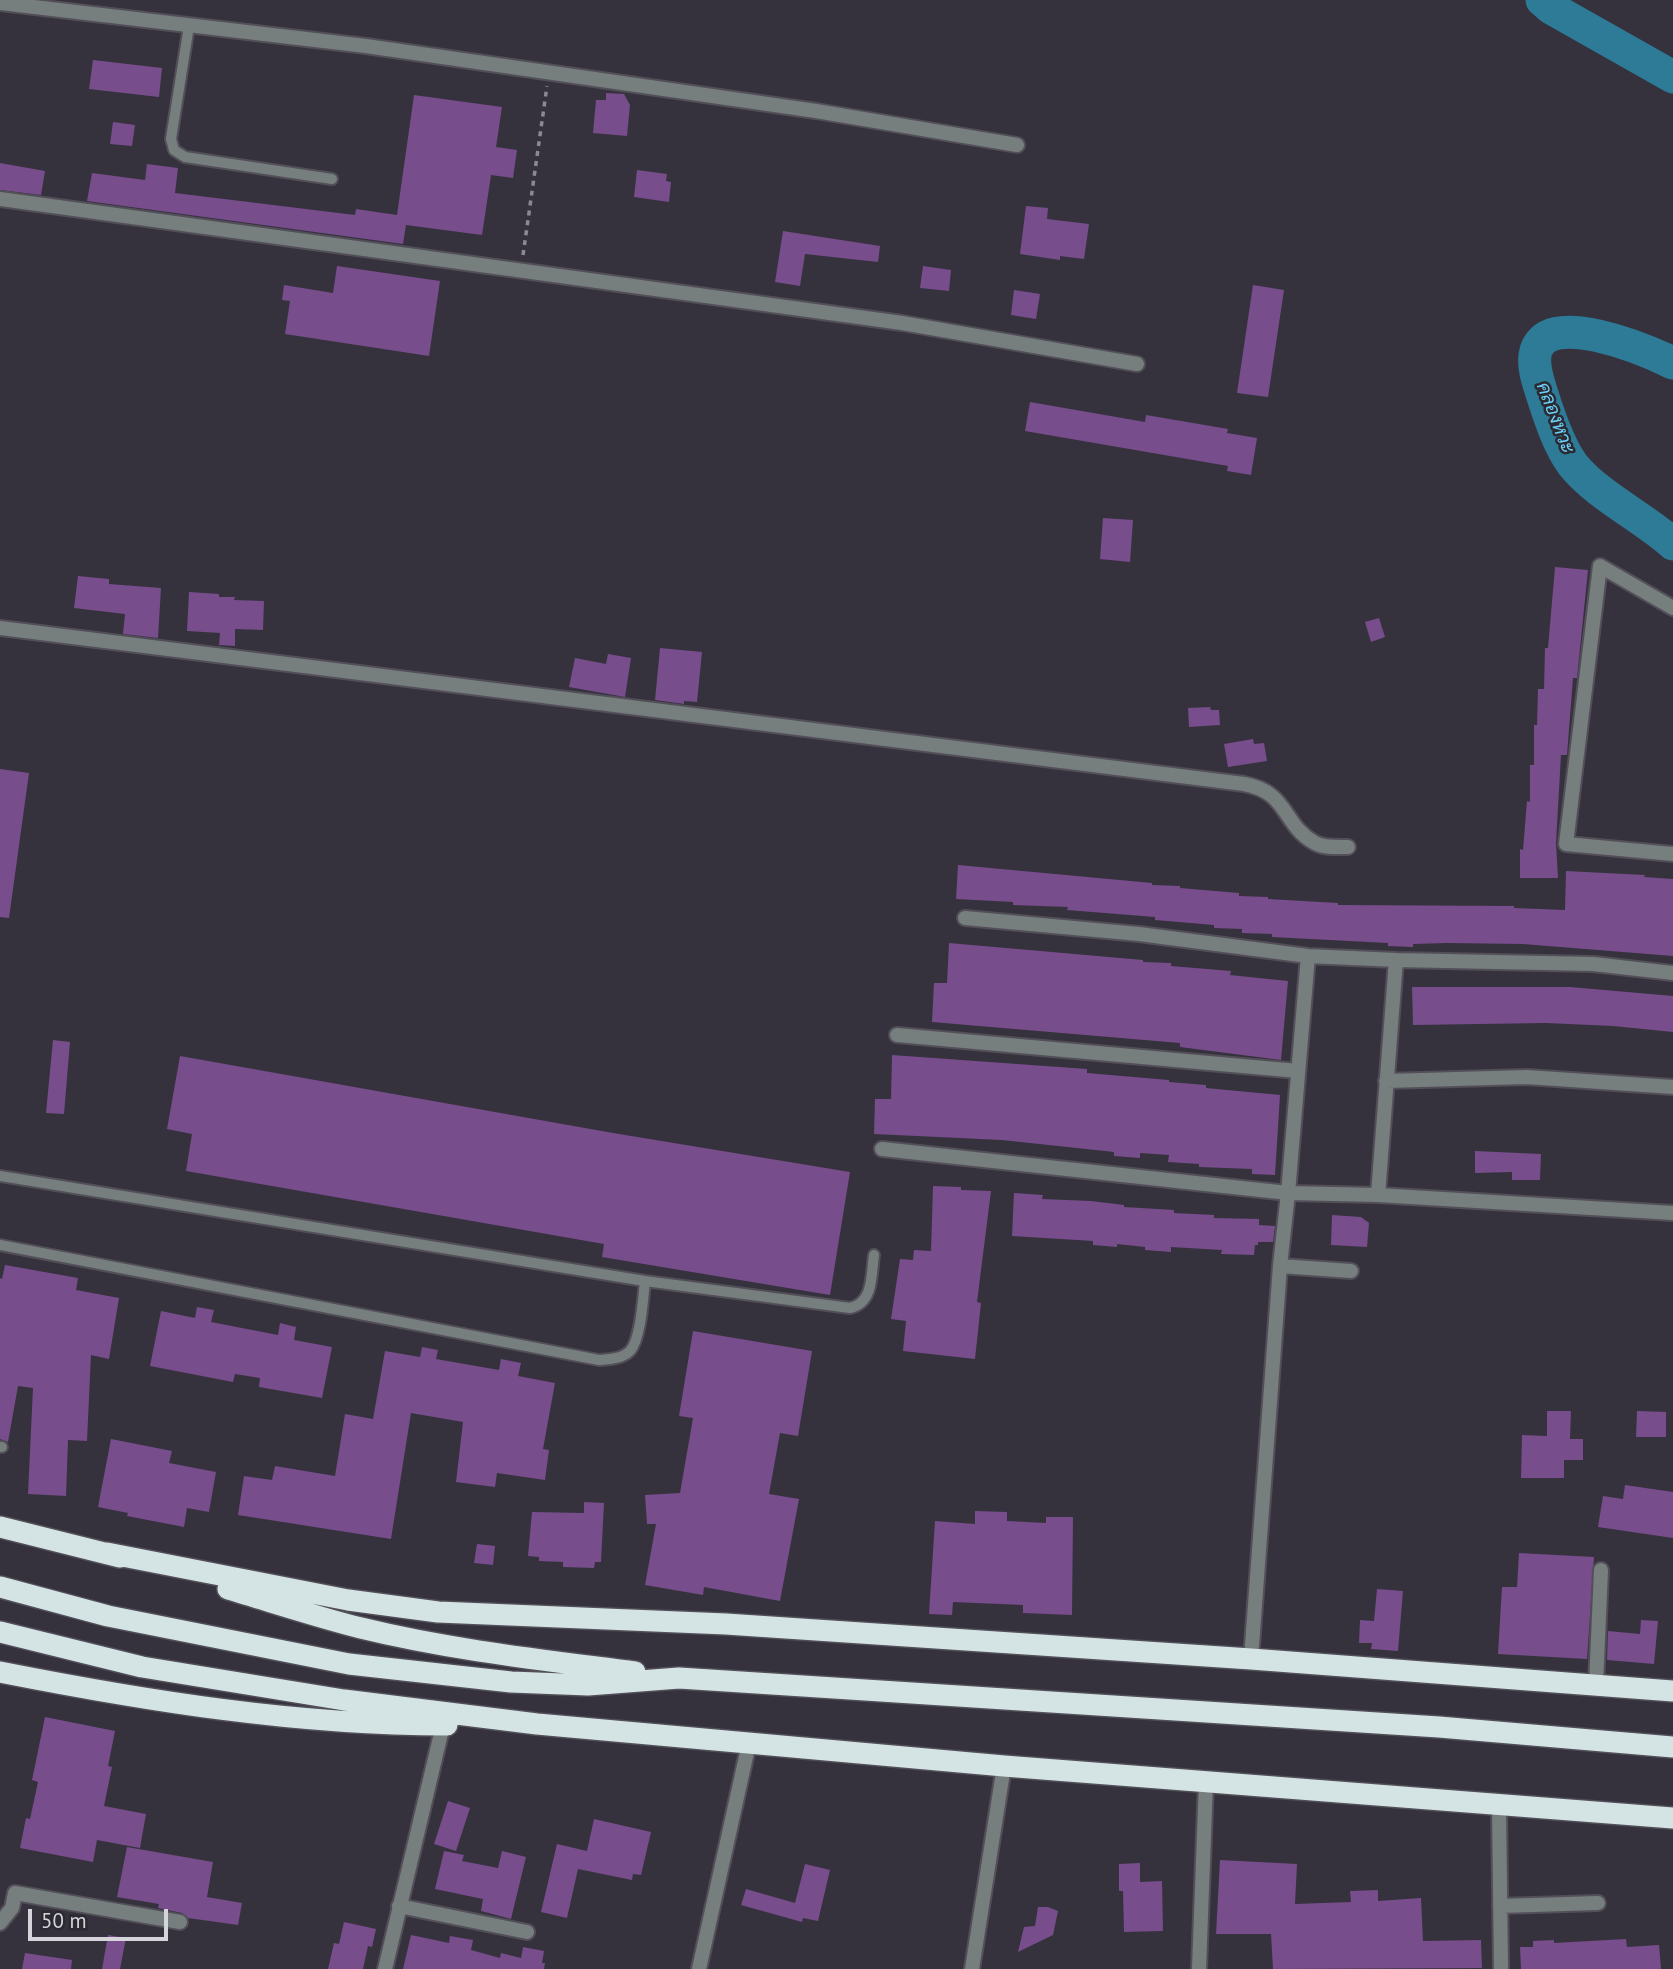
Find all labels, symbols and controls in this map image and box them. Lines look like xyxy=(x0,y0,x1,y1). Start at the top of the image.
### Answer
water label: คลองหวะ xyxy=(1531,379,1579,457)
scale bar xyxy=(32,1896,172,1940)
text: 50 m xyxy=(41,1907,87,1934)

